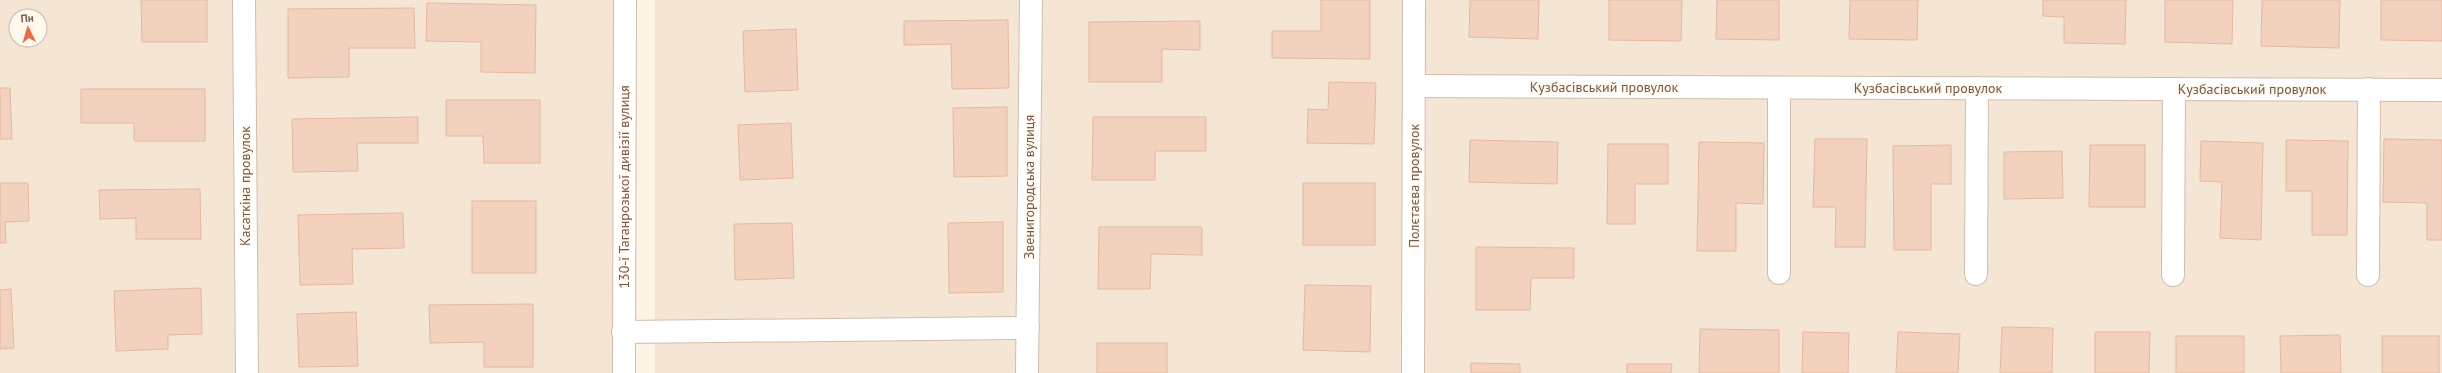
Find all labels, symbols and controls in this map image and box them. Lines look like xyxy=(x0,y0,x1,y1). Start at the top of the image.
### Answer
north arrow xyxy=(8,8,48,48)
text: Пн xyxy=(20,10,34,26)
street label: Кузбасівський провулок xyxy=(1530,78,1678,96)
street label: Кузбасівський провулок xyxy=(1854,79,2002,97)
street label: Кузбасівський провулок xyxy=(2178,80,2326,98)
street label: 130-ї Таганрозької дивізії вулиця xyxy=(615,85,633,289)
street label: Звенигородська вулиця xyxy=(1020,115,1038,259)
street label: Полєтаєва провулок xyxy=(1405,124,1423,248)
street label: Касаткіна провулок xyxy=(236,126,254,246)

